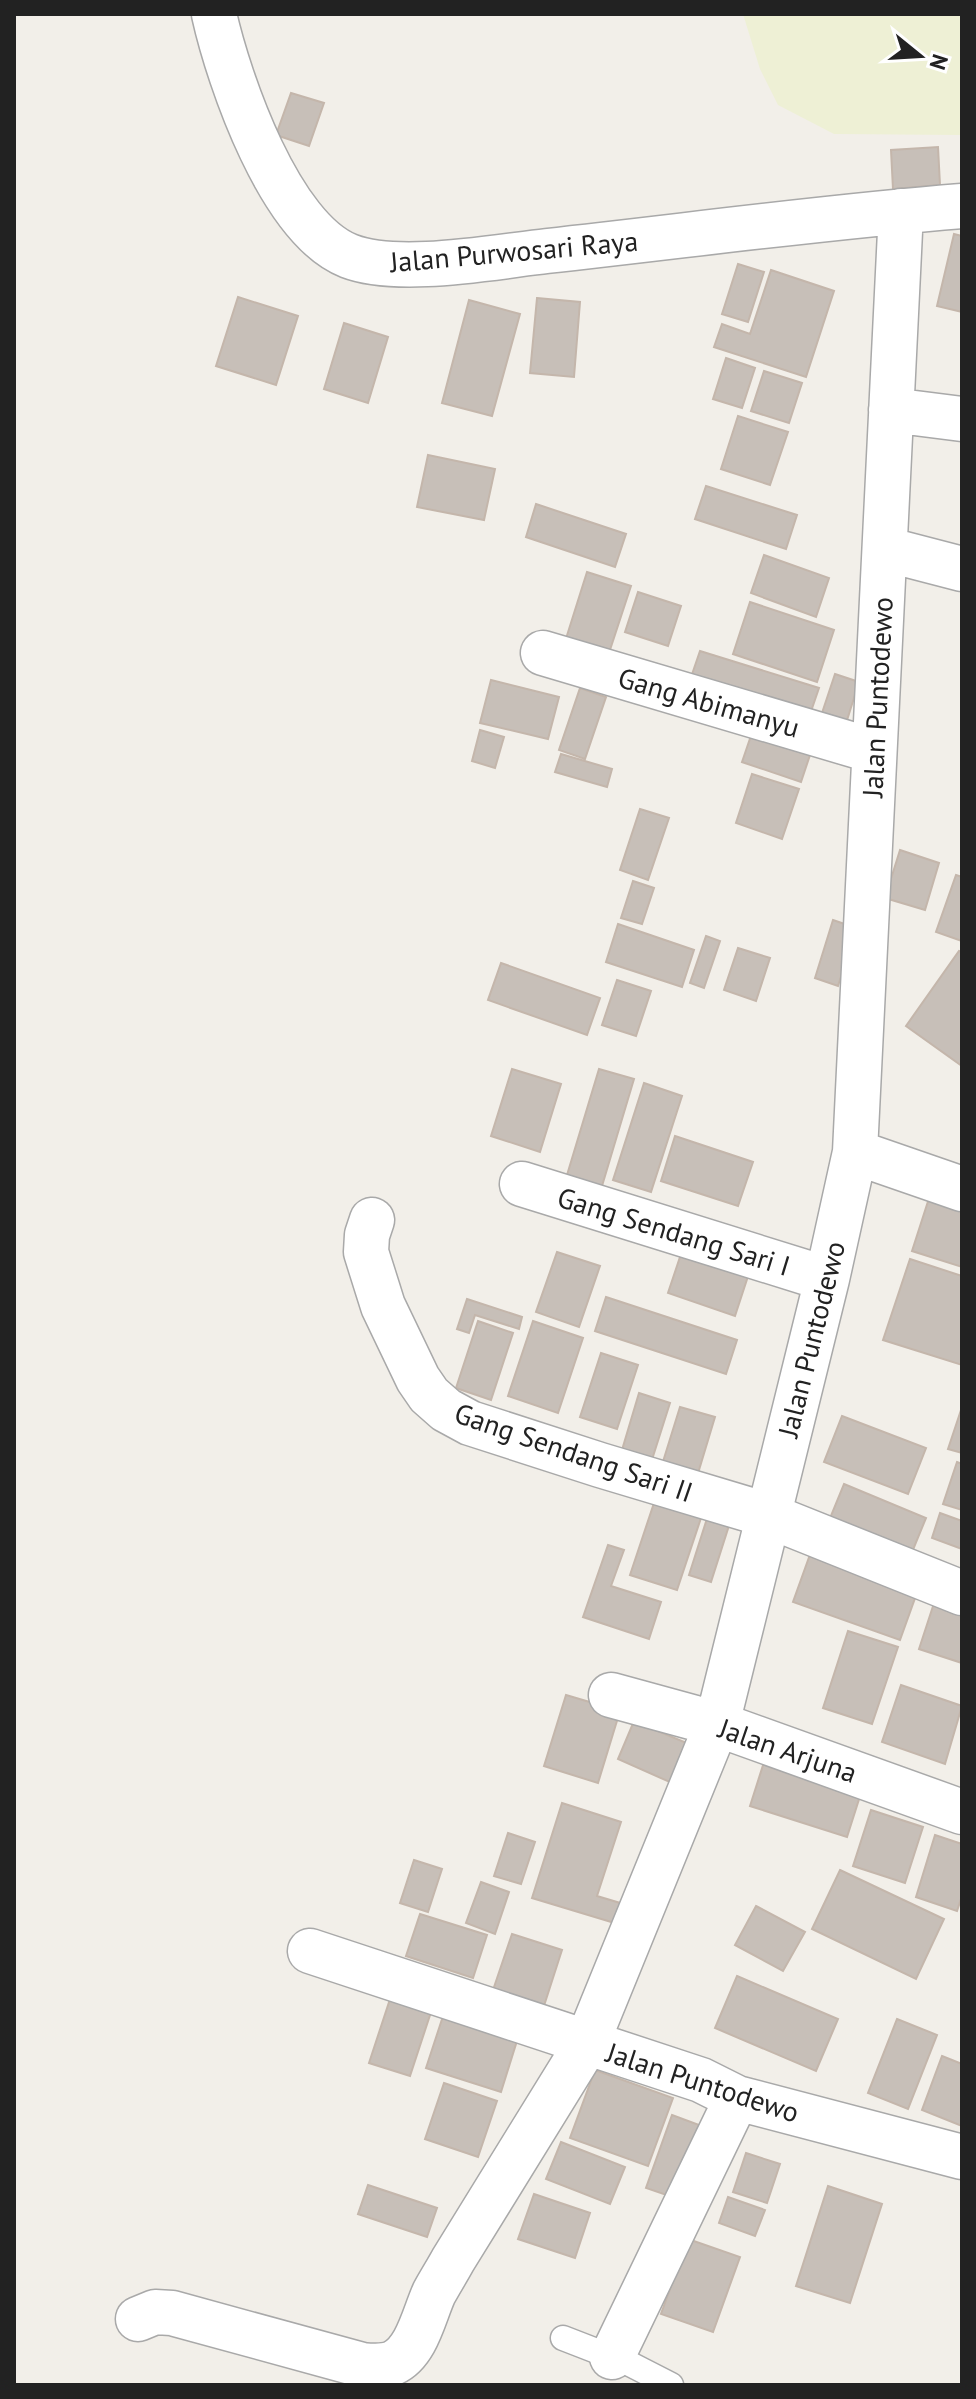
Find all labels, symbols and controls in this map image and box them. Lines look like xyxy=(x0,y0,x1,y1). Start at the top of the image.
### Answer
north arrow xyxy=(880,16,960,96)
text: N xyxy=(923,51,955,73)
street label: Jalan Purwosari Raya xyxy=(387,222,640,280)
street label: Jalan Puntodewo xyxy=(853,596,901,799)
street label: Gang Abimanyu xyxy=(614,658,804,746)
street label: Gang Sendang Sari I xyxy=(553,1178,795,1284)
street label: Jalan Puntodewo xyxy=(769,1237,853,1442)
street label: Gang Sendang Sari II xyxy=(450,1394,698,1510)
street label: Jalan Arjuna xyxy=(713,1709,862,1791)
street label: Jalan Puntodewo xyxy=(601,2033,804,2131)

